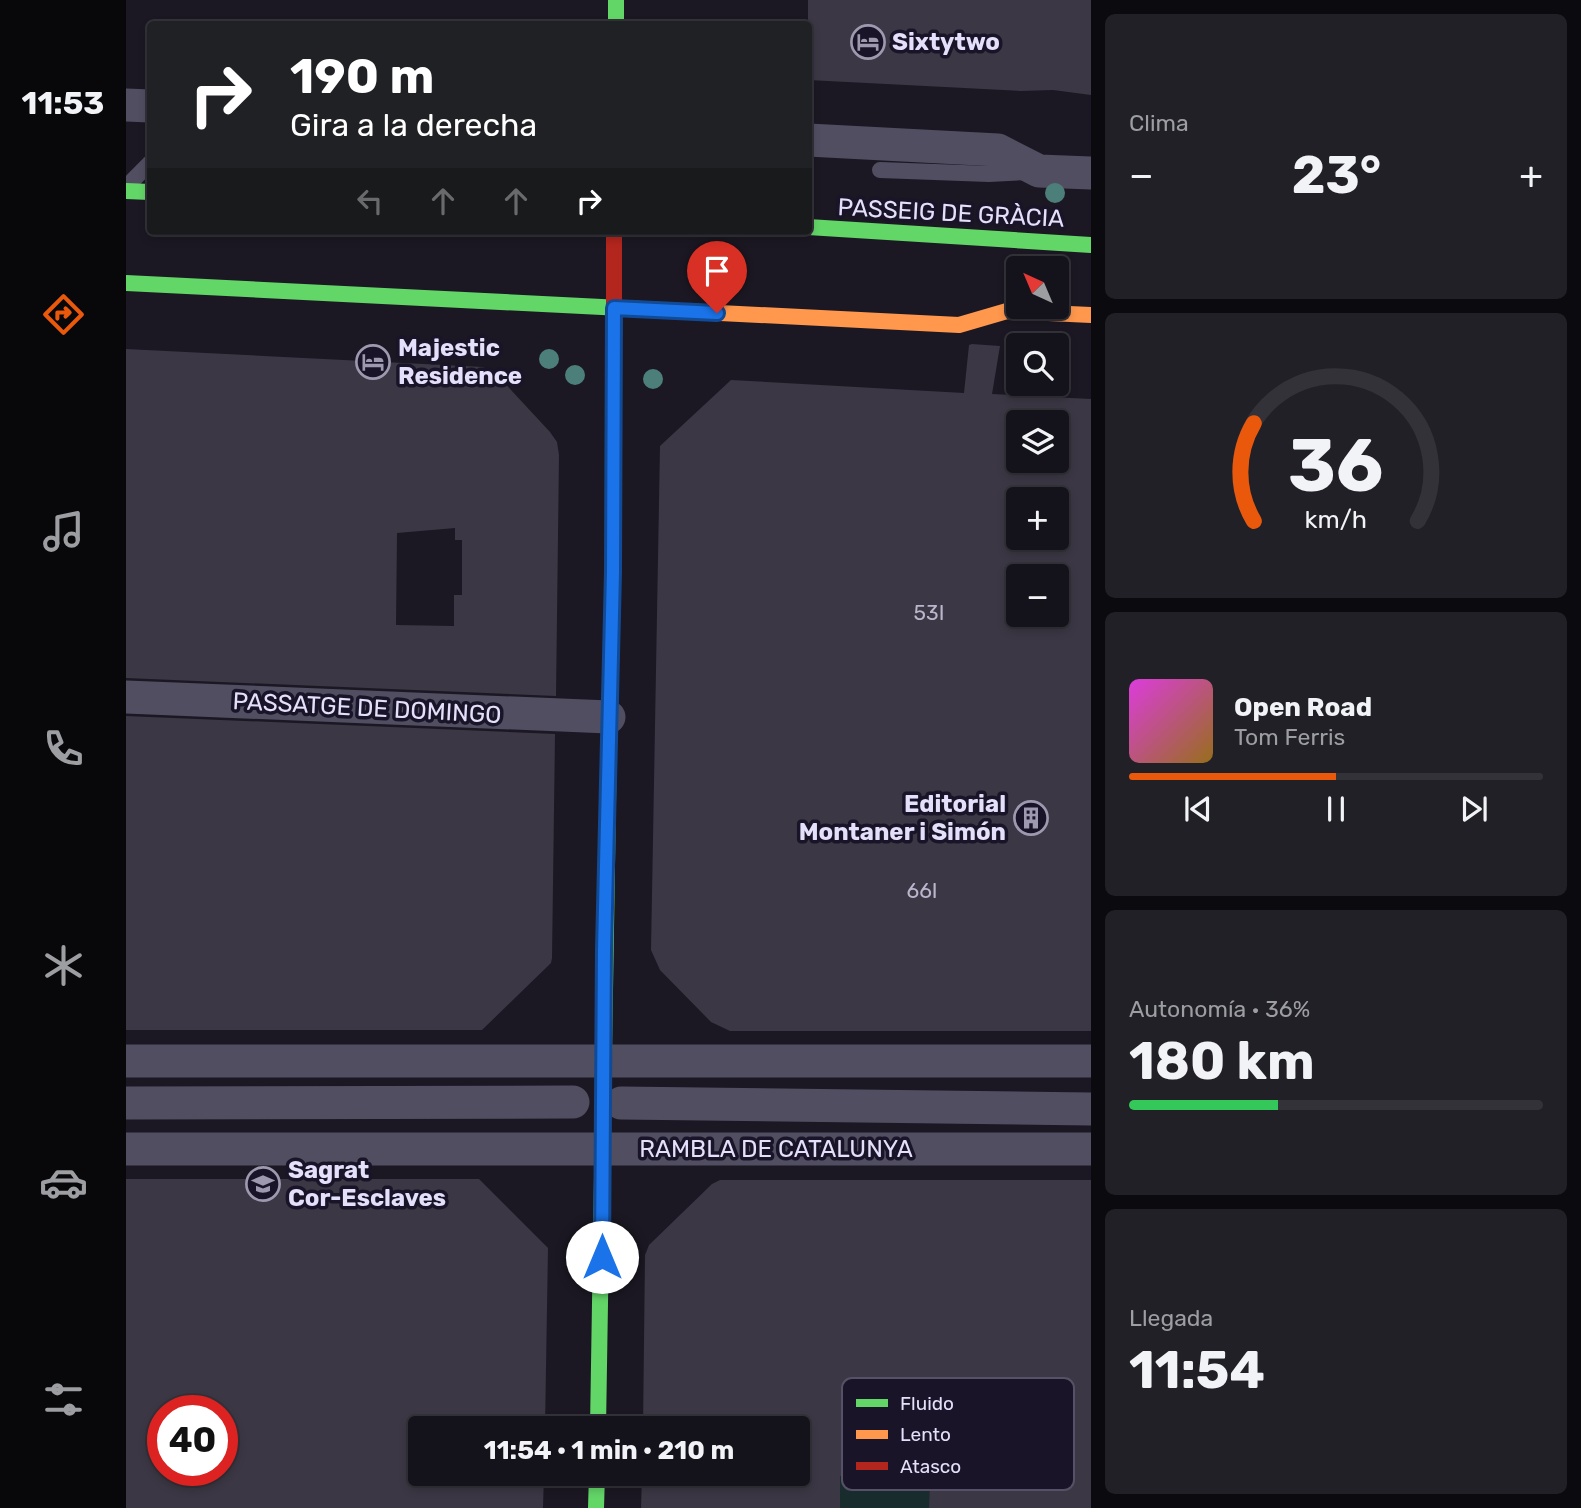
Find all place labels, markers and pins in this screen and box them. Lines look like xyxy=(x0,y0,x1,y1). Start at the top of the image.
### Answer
hotel icon: Sixtytwo xyxy=(849,23,887,61)
place label: Sixtytwo xyxy=(892,28,1000,56)
pin xyxy=(687,241,747,313)
place label: Majestic Residence xyxy=(398,334,522,390)
hotel icon: Majestic Residence xyxy=(354,343,392,381)
place label: Editorial Montaner i Simón xyxy=(799,790,1006,846)
building icon: Editorial Montaner i Simón xyxy=(1012,799,1050,837)
place label: Sagrat Cor-Esclaves xyxy=(288,1156,446,1212)
school or university icon: Sagrat Cor-Esclaves xyxy=(244,1165,282,1203)

